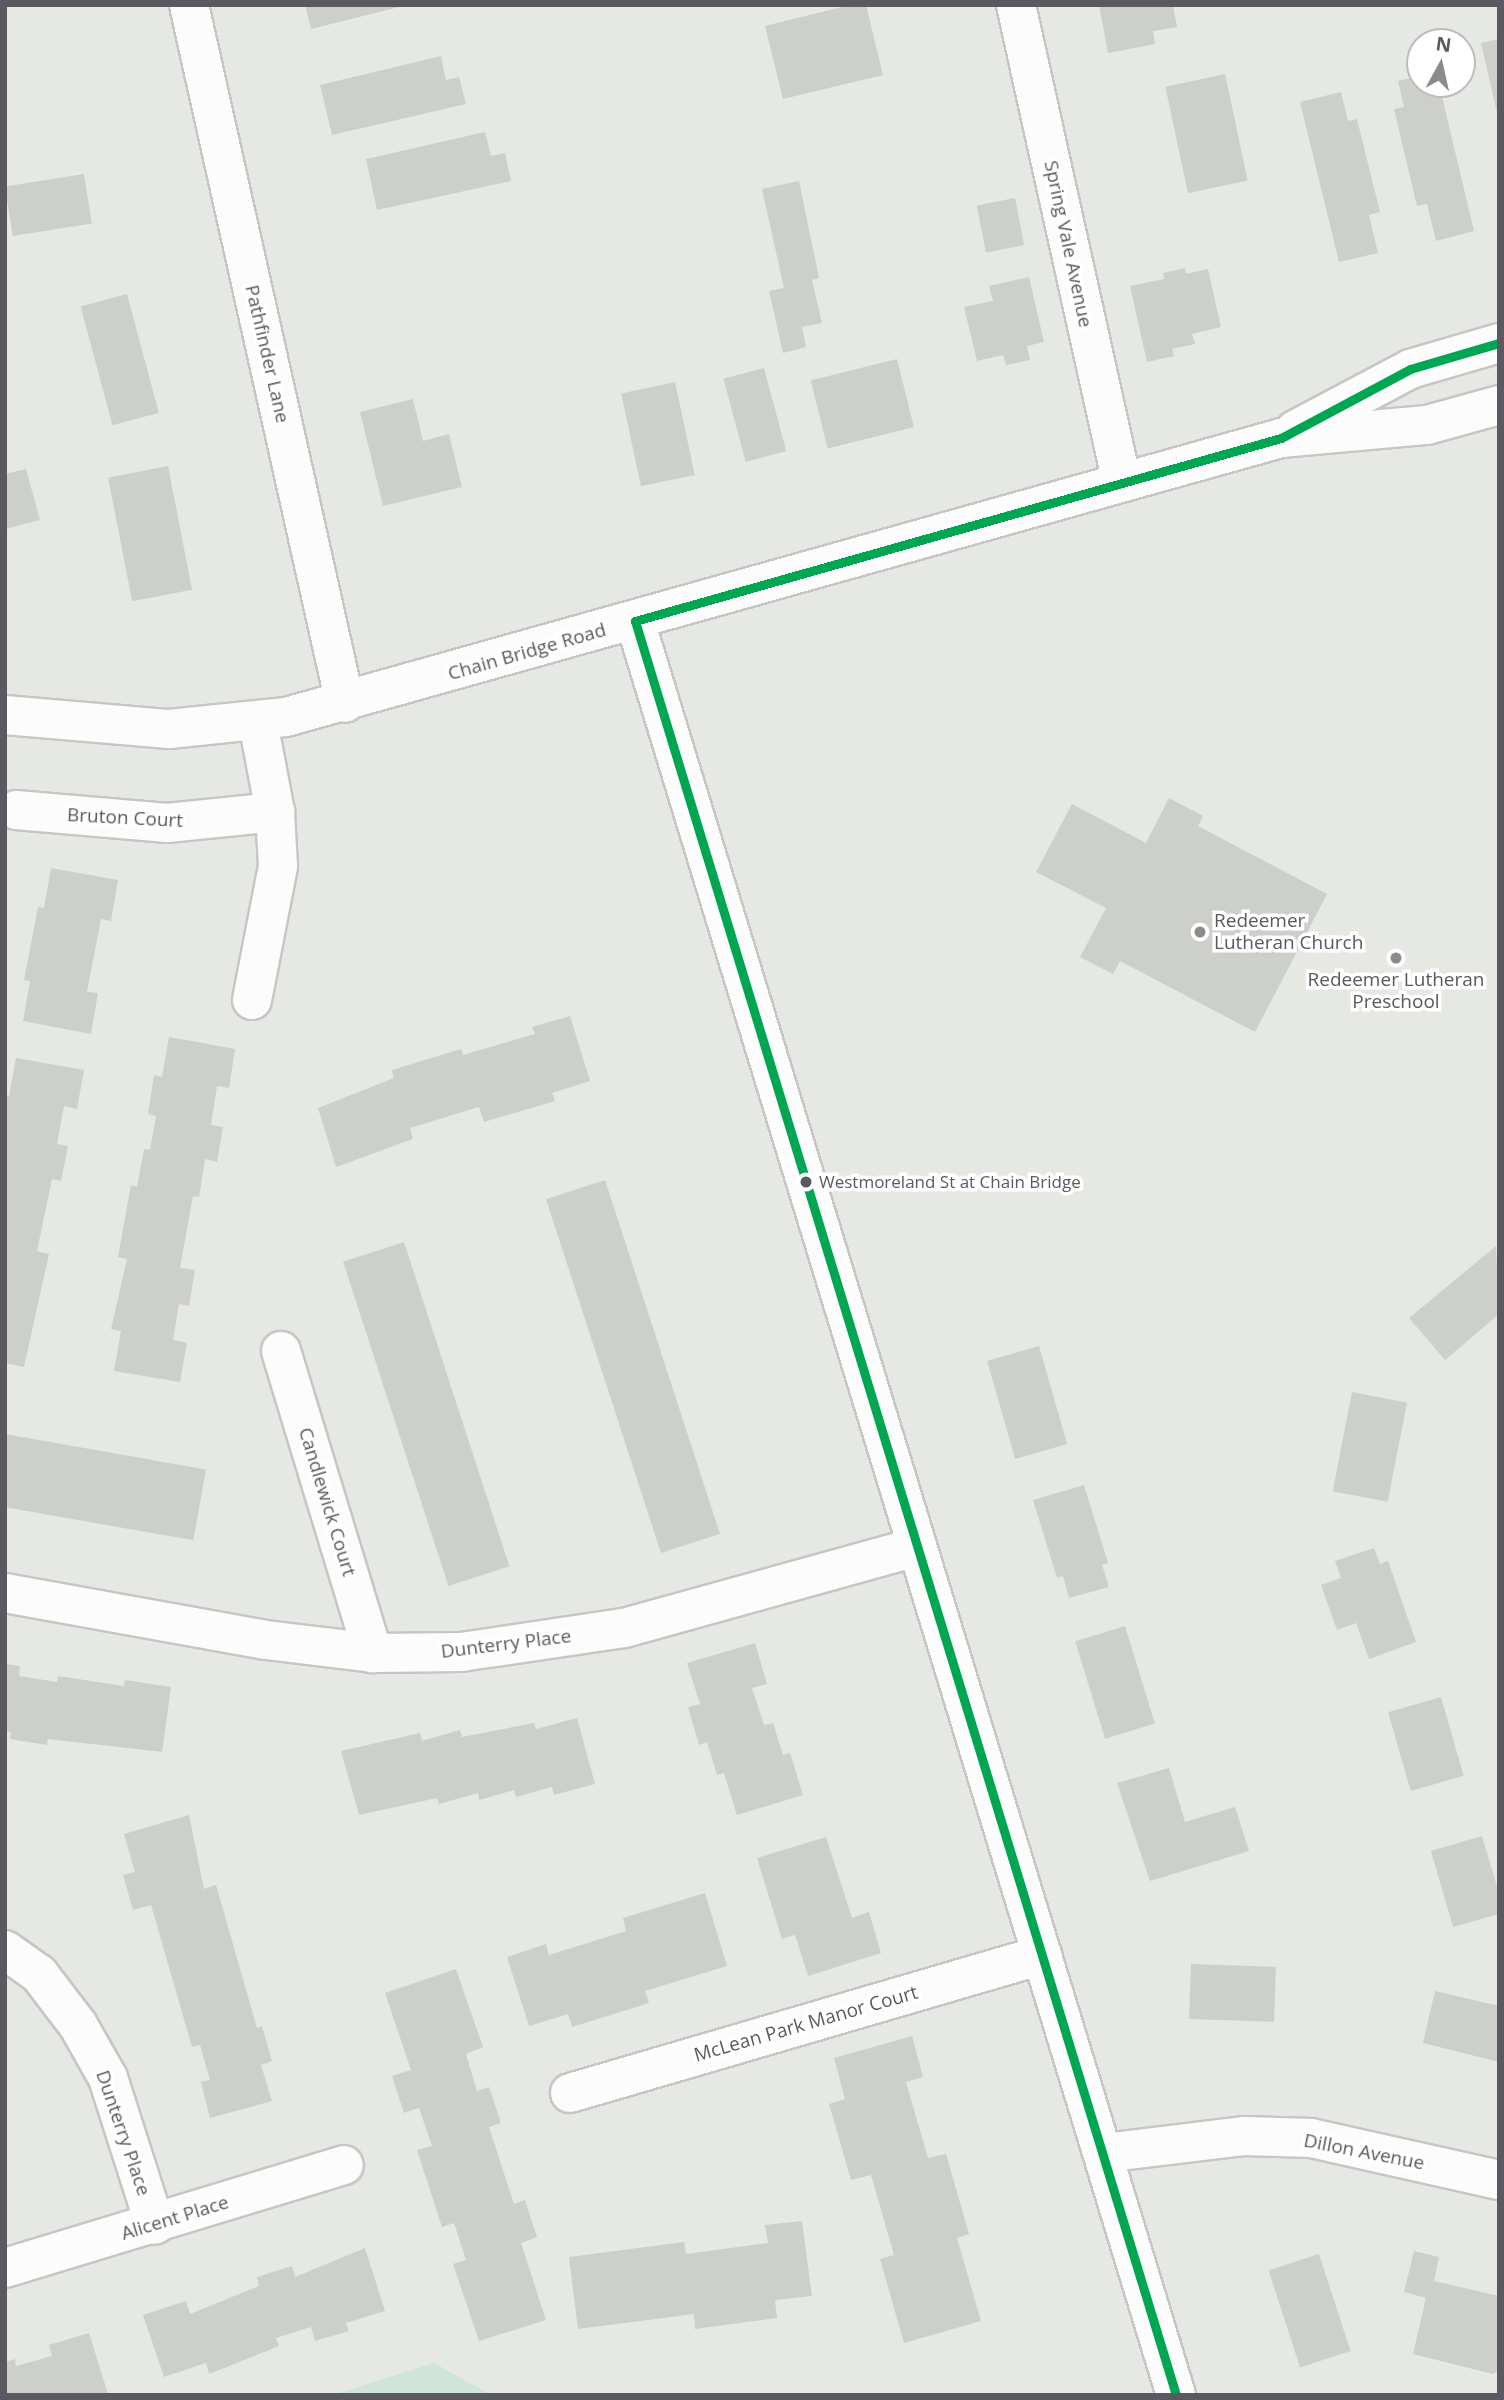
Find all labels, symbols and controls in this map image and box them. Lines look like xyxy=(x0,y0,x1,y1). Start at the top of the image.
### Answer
north arrow xyxy=(1406,28,1476,98)
text: N xyxy=(1434,30,1453,58)
street label: Spring Vale Avenue xyxy=(1039,159,1097,329)
street label: Pathfinder Lane xyxy=(240,283,294,425)
street label: Chain Bridge Road xyxy=(445,619,609,685)
street label: Bruton Court xyxy=(66,804,184,832)
place label: Redeemer Lutheran Church xyxy=(1214,910,1363,954)
marker: Redeemer Lutheran Church xyxy=(1192,924,1208,940)
marker: Redeemer Lutheran Preschool xyxy=(1388,950,1404,966)
place label: Redeemer Lutheran Preschool xyxy=(1308,969,1484,1013)
place label: Westmoreland St at Chain Bridge xyxy=(819,1172,1081,1192)
marker: Westmoreland St at Chain Bridge xyxy=(799,1175,813,1189)
street label: Candlewick Court xyxy=(294,1425,360,1579)
street label: Dunterry Place xyxy=(440,1625,572,1663)
street label: McLean Park Manor Court xyxy=(692,1981,920,2067)
street label: Dunterry Place xyxy=(91,2067,155,2199)
street label: Dillon Avenue xyxy=(1302,2129,1426,2175)
street label: Alicent Place xyxy=(118,2191,232,2245)

